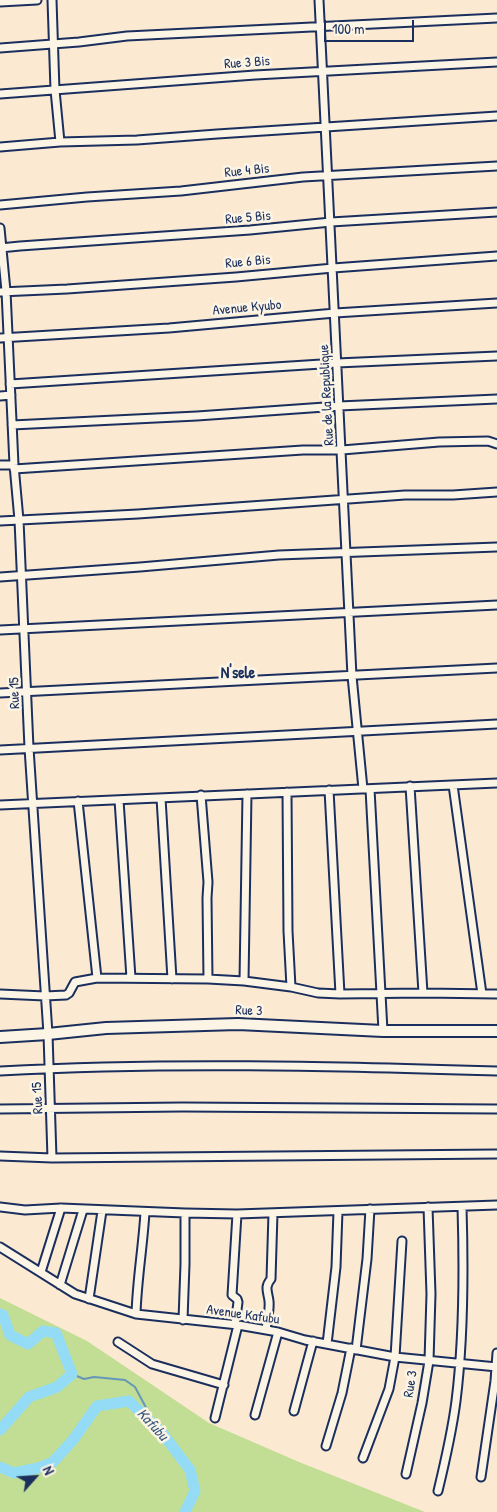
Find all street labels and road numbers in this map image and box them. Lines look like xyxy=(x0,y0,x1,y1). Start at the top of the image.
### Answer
street label: Rue 3 Bis xyxy=(224,53,270,73)
street label: Rue 4 Bis xyxy=(224,160,270,182)
street label: Rue 5 Bis xyxy=(225,208,271,228)
street label: Rue 6 Bis xyxy=(225,252,271,272)
street label: Avenue Kyubo xyxy=(212,297,282,319)
street label: Rue de la Republique xyxy=(316,344,338,446)
street label: Rue 15 xyxy=(6,677,24,709)
street label: Rue 3 xyxy=(235,1002,263,1020)
street label: Rue 15 xyxy=(29,1082,47,1114)
street label: Avenue Kafubu xyxy=(205,1302,281,1328)
street label: Rue 3 xyxy=(401,1369,421,1399)

